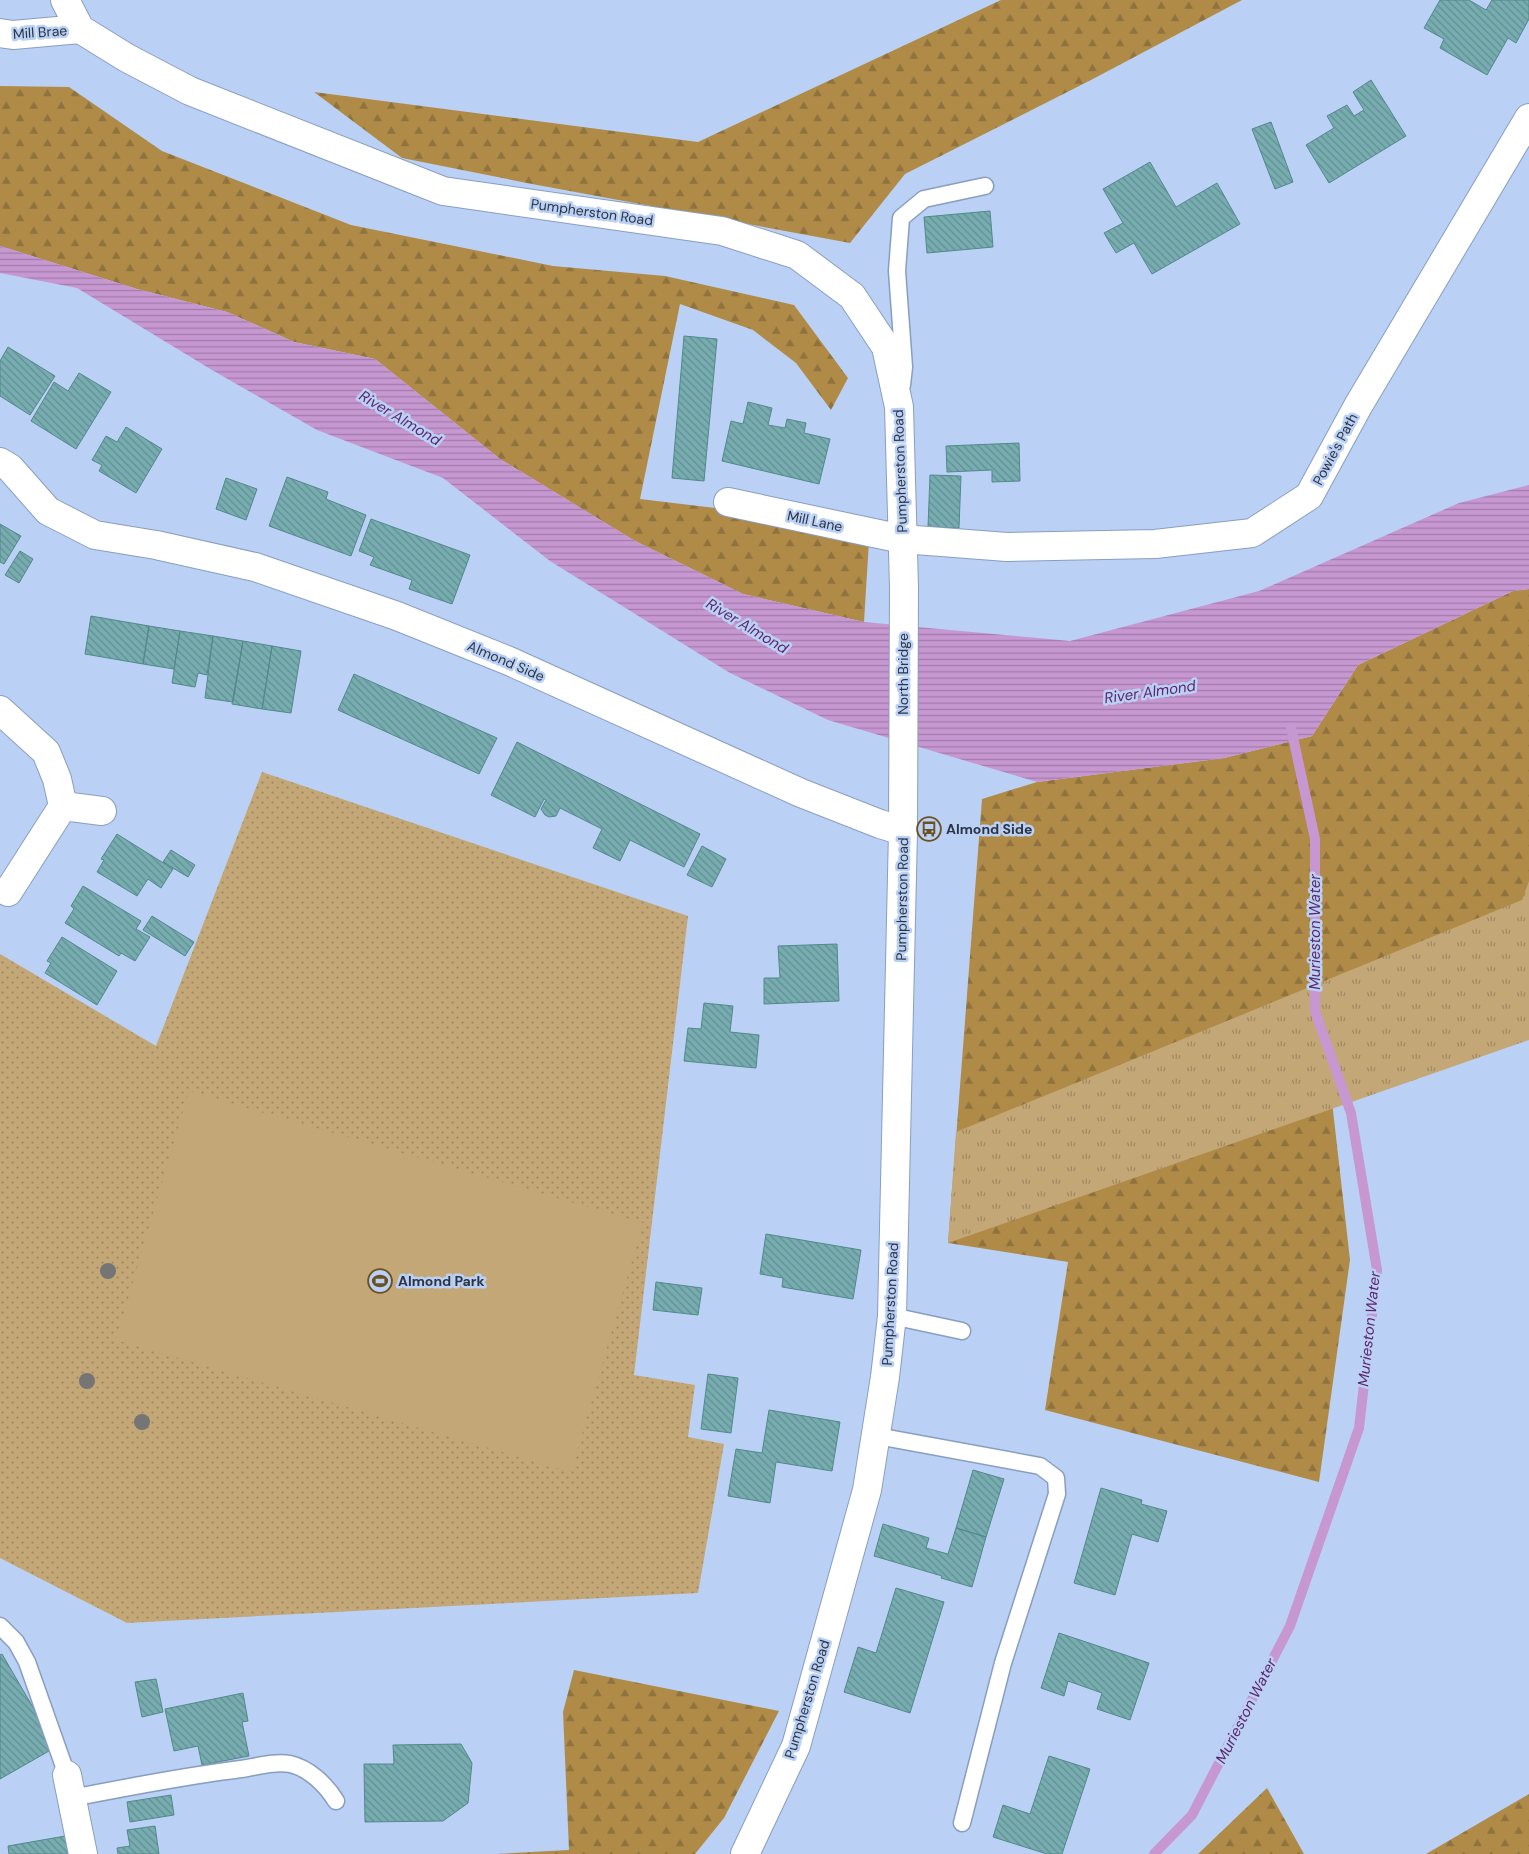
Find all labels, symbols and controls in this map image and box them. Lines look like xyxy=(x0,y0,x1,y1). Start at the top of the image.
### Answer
street label: Mill Brae xyxy=(12,21,68,43)
street label: Pumpherston Road xyxy=(530,195,654,229)
water label: River Almond xyxy=(355,386,445,451)
street label: Pumpherston Road xyxy=(889,409,911,533)
street label: Powie's Path xyxy=(1309,410,1361,488)
street label: Mill Lane xyxy=(786,506,844,536)
water label: River Almond xyxy=(702,594,792,659)
street label: North Bridge xyxy=(894,633,912,715)
street label: Almond Side xyxy=(465,637,547,685)
water label: River Almond xyxy=(1103,676,1198,708)
bus stop icon: Almond Side xyxy=(916,816,942,842)
place label: Almond Side xyxy=(946,820,1032,838)
street label: Pumpherston Road xyxy=(892,837,912,961)
water label: Murieston Water xyxy=(1305,874,1325,990)
street label: Pumpherston Road xyxy=(878,1242,902,1366)
sports icon: Almond Park xyxy=(367,1268,393,1294)
water label: Murieston Water xyxy=(1353,1270,1385,1388)
place label: Almond Park xyxy=(398,1272,485,1290)
street label: Pumpherston Road xyxy=(780,1637,834,1761)
water label: Murieston Water xyxy=(1211,1655,1281,1767)

